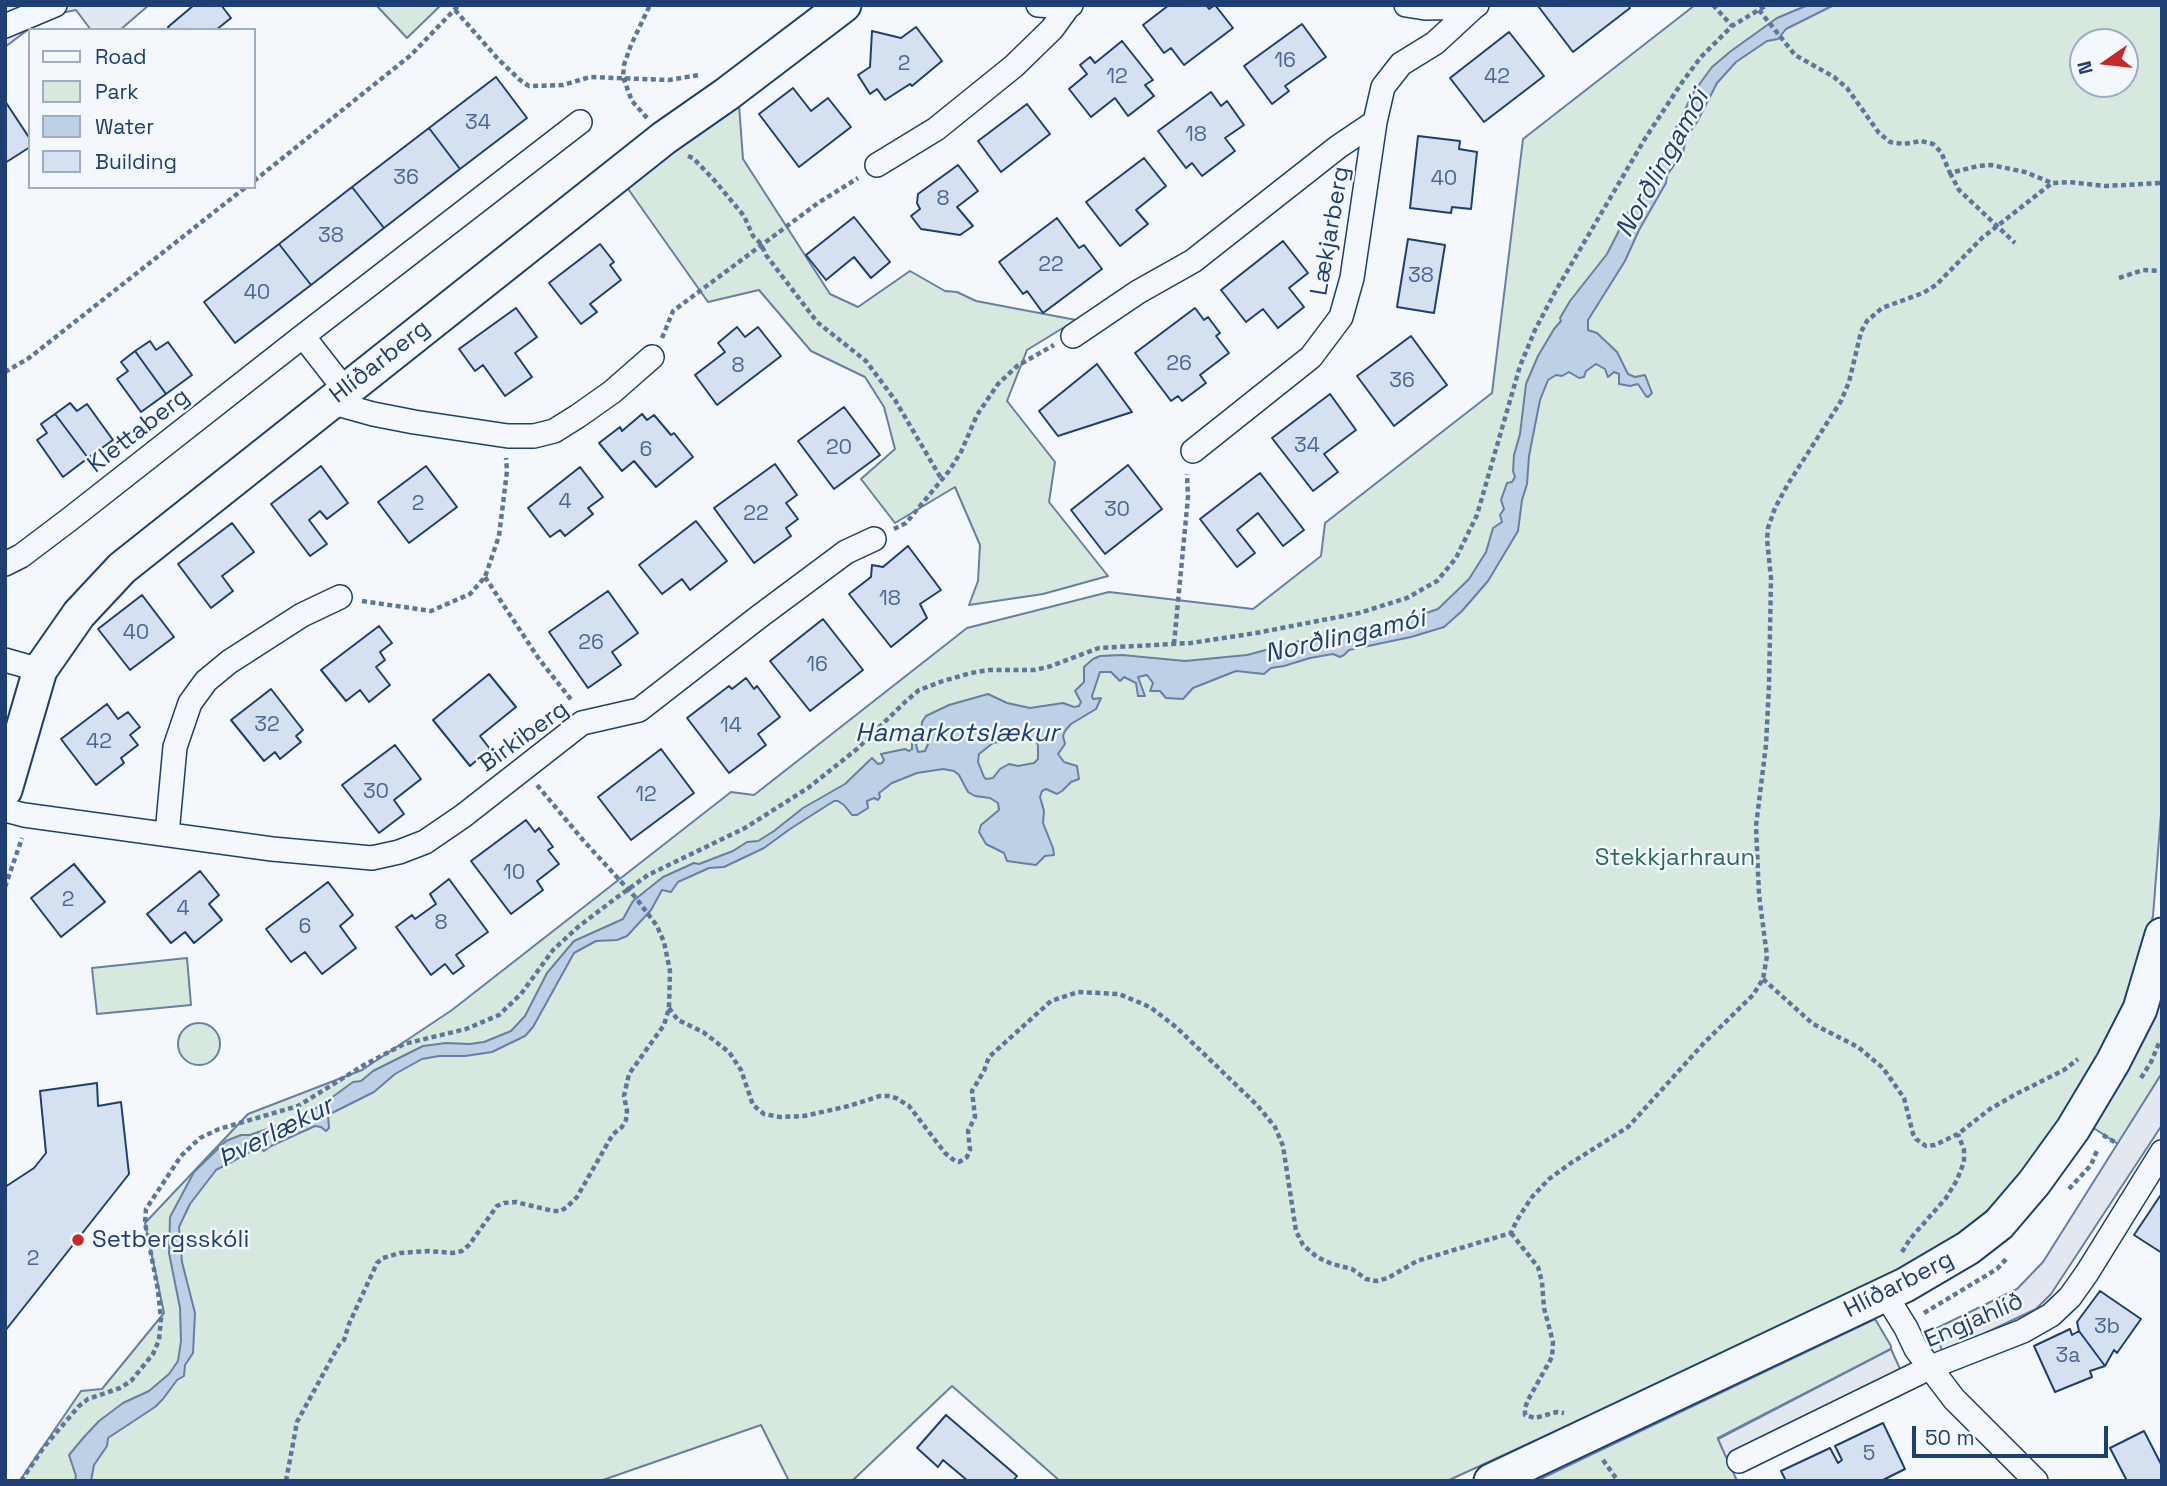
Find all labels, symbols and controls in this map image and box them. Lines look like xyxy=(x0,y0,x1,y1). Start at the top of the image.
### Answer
legend xyxy=(28,28,256,189)
north arrow xyxy=(2069,28,2139,98)
text: Road xyxy=(95,43,147,70)
house number: 16 xyxy=(1274,48,1296,74)
house number: 2 xyxy=(898,51,910,77)
text: N xyxy=(2071,59,2099,77)
house number: 12 xyxy=(1106,64,1128,90)
house number: 42 xyxy=(1484,64,1510,90)
text: Park xyxy=(95,78,139,105)
water label: Norðlingamói xyxy=(1610,85,1716,243)
house number: 34 xyxy=(465,110,491,136)
text: Water xyxy=(95,113,154,140)
house number: 18 xyxy=(1185,122,1207,148)
text: Building xyxy=(95,148,177,175)
street label: Lækjarberg xyxy=(1305,164,1357,298)
house number: 36 xyxy=(393,165,419,191)
house number: 40 xyxy=(1431,166,1457,192)
house number: 8 xyxy=(936,186,950,212)
house number: 38 xyxy=(318,223,344,249)
house number: 22 xyxy=(1038,252,1064,278)
house number: 38 xyxy=(1408,263,1434,289)
house number: 40 xyxy=(244,280,270,306)
street label: Hlíðarberg xyxy=(324,314,436,410)
house number: 26 xyxy=(1166,351,1192,377)
house number: 8 xyxy=(731,353,745,379)
house number: 36 xyxy=(1389,368,1415,394)
street label: Klettaberg xyxy=(82,382,196,480)
house number: 34 xyxy=(1294,433,1320,459)
house number: 20 xyxy=(826,435,852,461)
house number: 6 xyxy=(640,437,652,463)
house number: 4 xyxy=(558,489,572,515)
house number: 2 xyxy=(412,491,424,517)
house number: 30 xyxy=(1104,497,1130,523)
house number: 22 xyxy=(743,501,769,527)
house number: 18 xyxy=(879,586,901,612)
water label: Norðlingamói xyxy=(1262,603,1428,671)
house number: 40 xyxy=(123,620,149,646)
house number: 26 xyxy=(578,630,604,656)
house number: 16 xyxy=(806,652,828,678)
street label: Birkiberg xyxy=(474,695,574,779)
house number: 32 xyxy=(254,712,280,738)
house number: 14 xyxy=(720,713,742,739)
water label: Hamarkotslækur xyxy=(855,718,1059,750)
house number: 42 xyxy=(86,729,112,755)
house number: 30 xyxy=(363,779,389,805)
house number: 12 xyxy=(635,782,657,808)
park label: Stekkjarhraun xyxy=(1595,844,1755,872)
house number: 10 xyxy=(503,860,525,886)
house number: 2 xyxy=(62,887,74,913)
house number: 4 xyxy=(176,896,190,922)
house number: 8 xyxy=(434,910,448,936)
house number: 6 xyxy=(299,914,311,940)
water label: Þverlækur xyxy=(213,1091,339,1175)
place label: Setbergsskóli xyxy=(92,1226,249,1254)
marker: Setbergsskóli xyxy=(70,1232,86,1248)
street label: Hlíðarberg xyxy=(1840,1245,1958,1325)
house number: 2 xyxy=(27,1246,39,1272)
street label: Engjahlíð xyxy=(1920,1287,2028,1355)
house number: 3b xyxy=(2094,1314,2120,1340)
house number: 3a xyxy=(2056,1343,2080,1369)
scale bar xyxy=(1915,1412,2111,1456)
text: 50 m xyxy=(1925,1424,1975,1451)
house number: 5 xyxy=(1863,1441,1875,1467)

